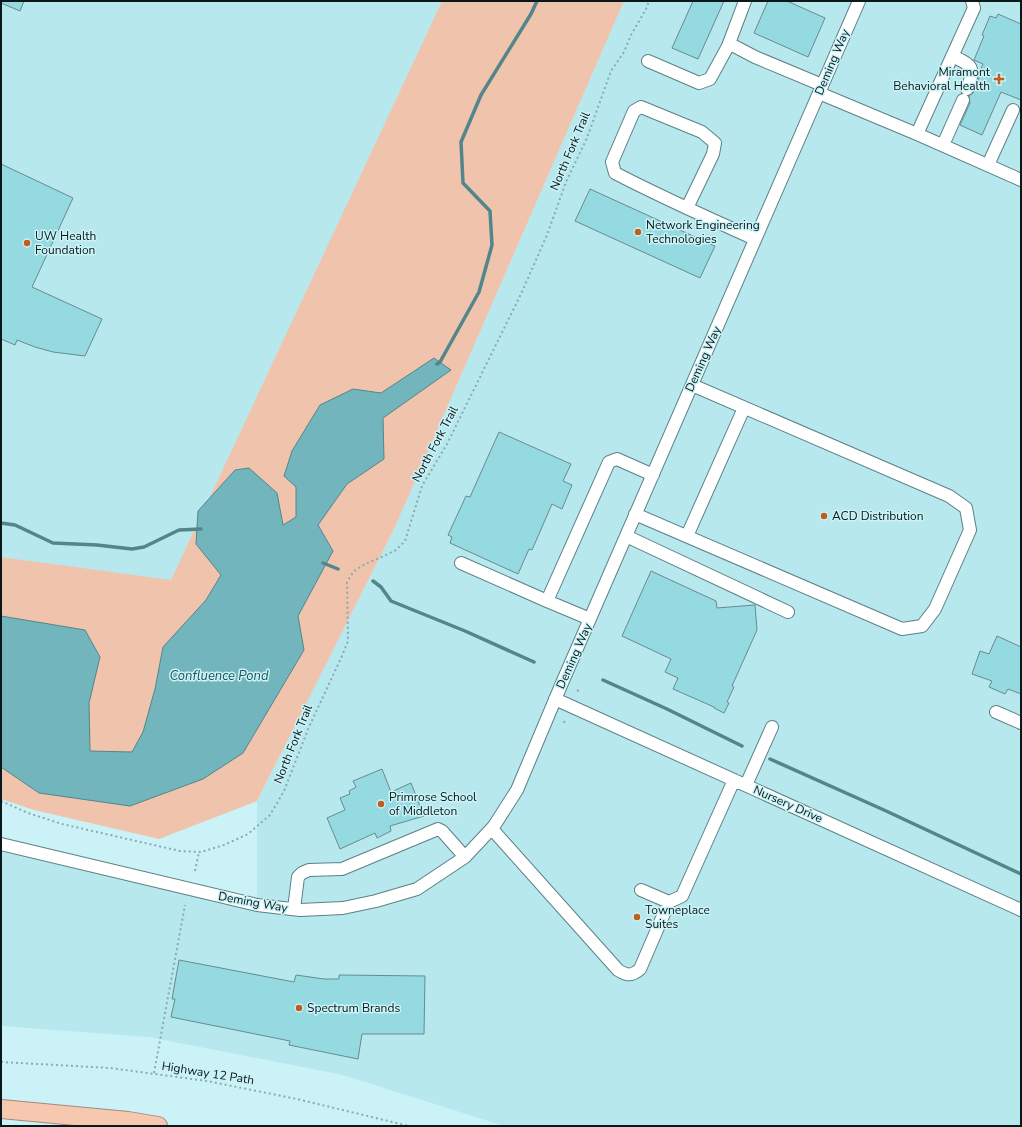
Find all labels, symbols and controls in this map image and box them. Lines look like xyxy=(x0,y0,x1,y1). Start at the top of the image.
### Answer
street label: Deming Way xyxy=(811,26,853,97)
place label: Miramont Behavioral Health xyxy=(893,64,991,94)
marker: Miramont Behavioral Health xyxy=(993,73,1005,85)
street label: North Fork Trail xyxy=(546,109,594,193)
place label: Network Engineering Technologies xyxy=(646,217,760,247)
marker: Network Engineering Technologies xyxy=(633,227,643,237)
place label: UW Health Foundation xyxy=(35,228,96,258)
marker: UW Health Foundation xyxy=(22,238,32,248)
street label: Deming Way xyxy=(681,323,725,394)
street label: North Fork Trail xyxy=(408,403,462,485)
place label: ACD Distribution xyxy=(832,508,924,524)
marker: ACD Distribution xyxy=(819,511,829,521)
street label: Deming Way xyxy=(552,620,596,691)
water label: Confluence Pond xyxy=(170,667,269,685)
street label: North Fork Trail xyxy=(270,702,316,786)
street label: Nursery Drive xyxy=(751,782,825,826)
place label: Primrose School of Middleton xyxy=(389,789,477,819)
marker: Primrose School of Middleton xyxy=(376,799,386,809)
street label: Deming Way xyxy=(217,888,290,916)
place label: Towneplace Suites xyxy=(645,902,710,932)
marker: Towneplace Suites xyxy=(632,912,642,922)
place label: Spectrum Brands xyxy=(307,1000,400,1016)
marker: Spectrum Brands xyxy=(294,1003,304,1013)
street label: Highway 12 Path xyxy=(161,1058,255,1088)

